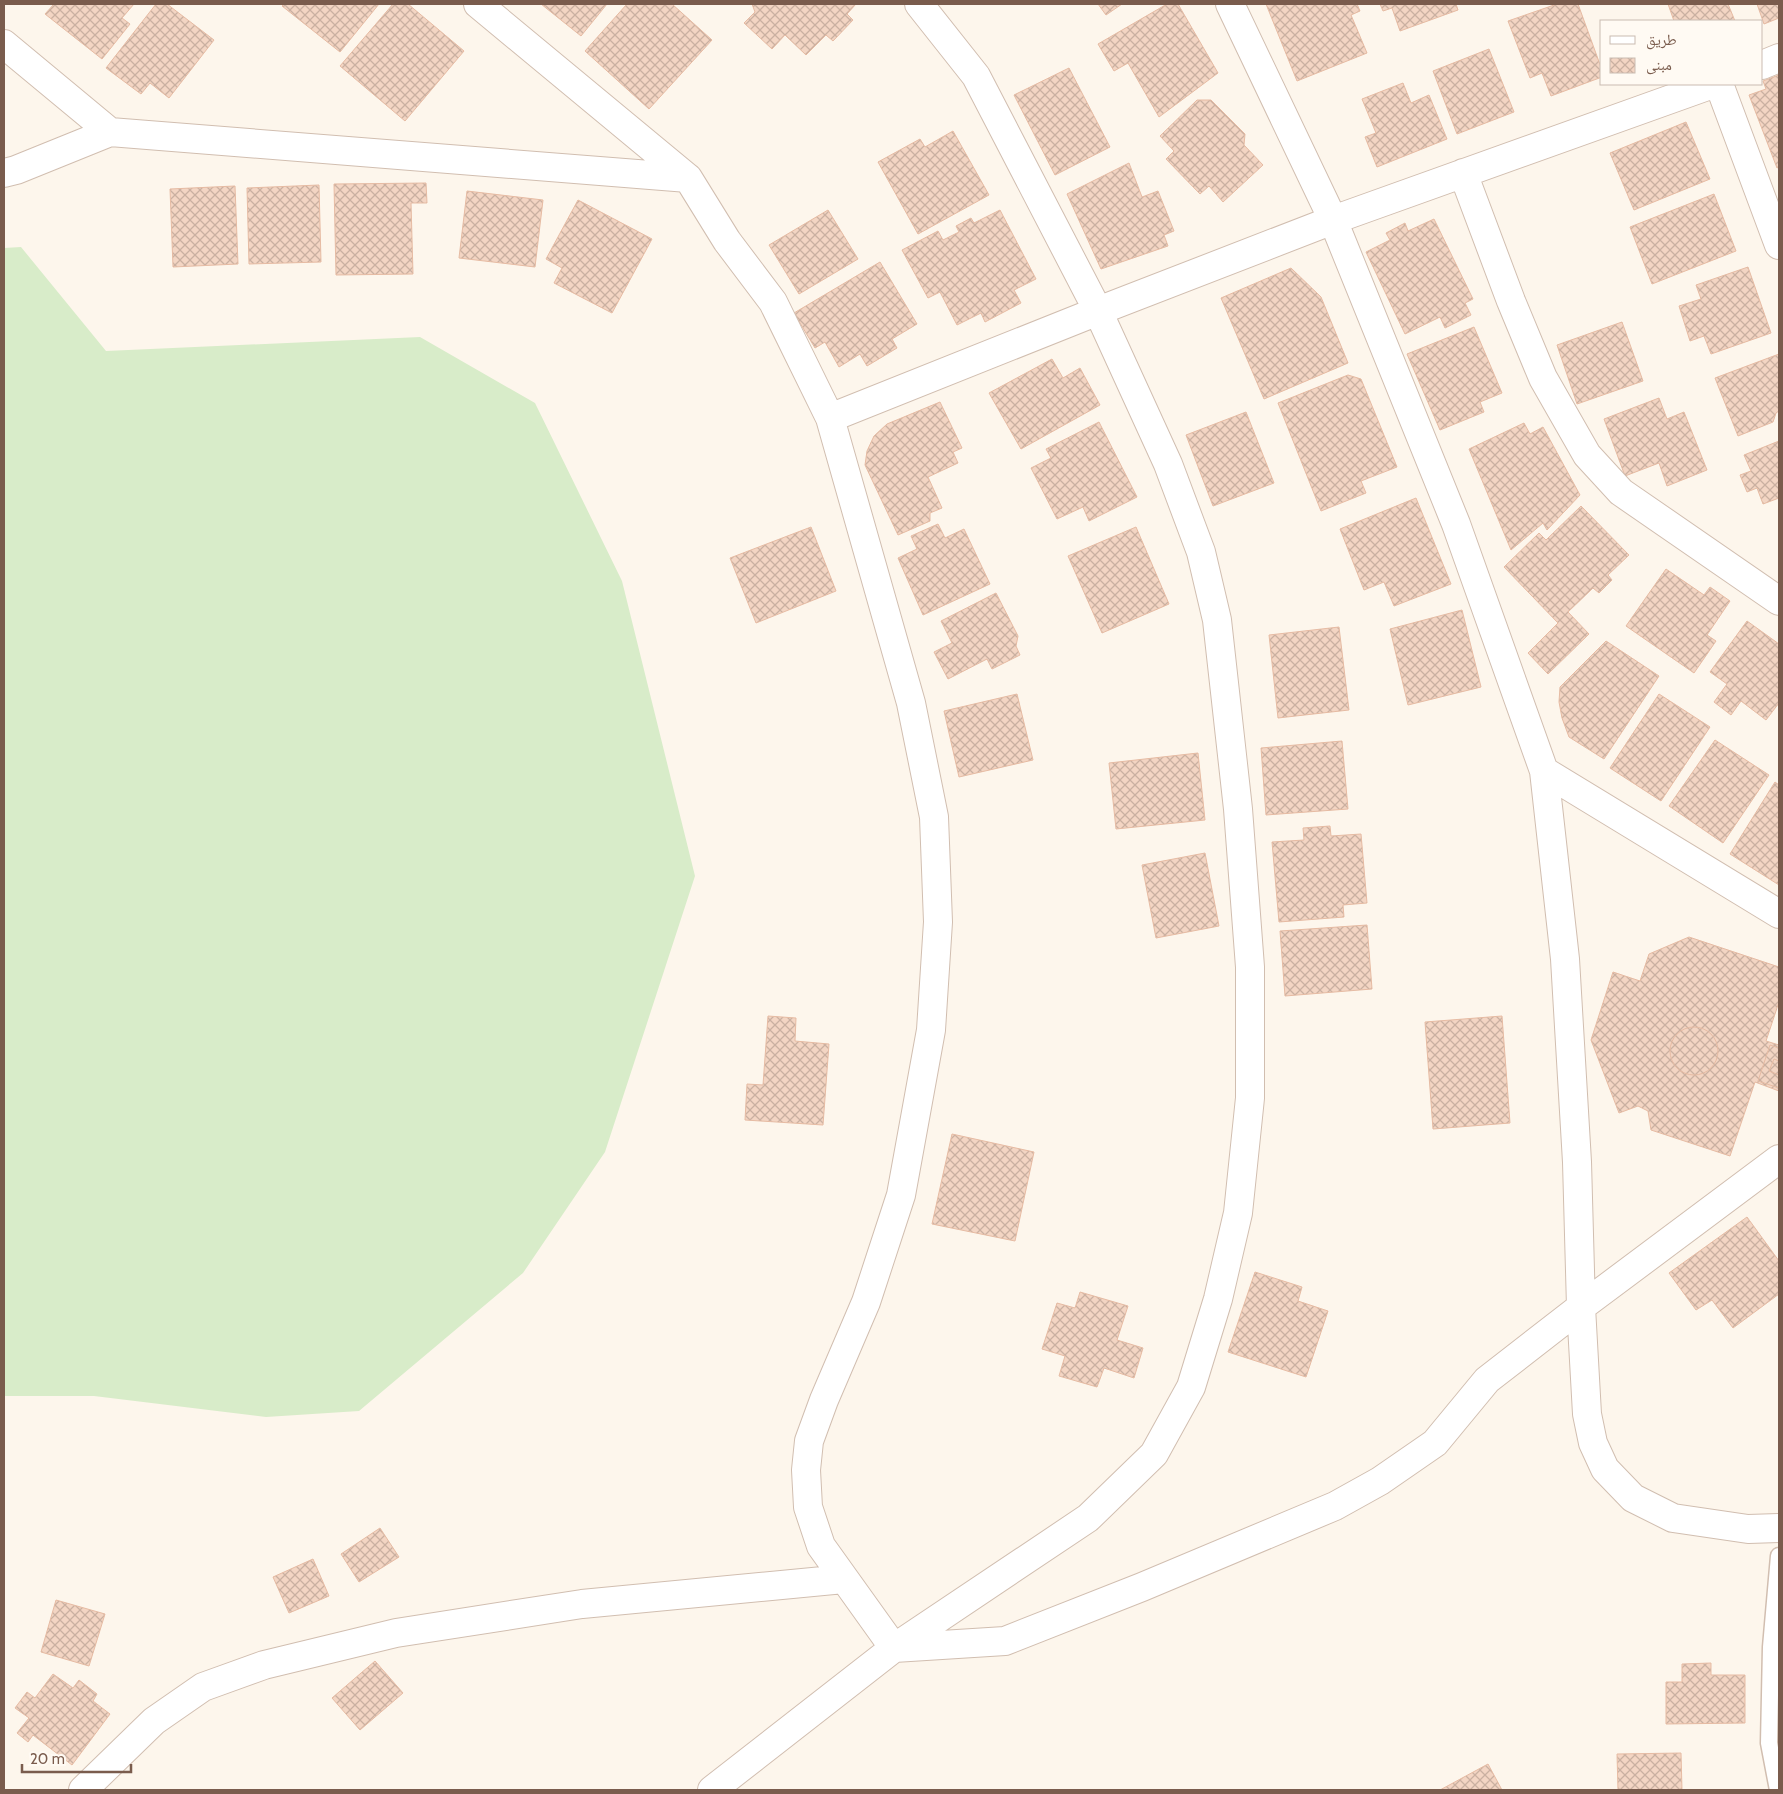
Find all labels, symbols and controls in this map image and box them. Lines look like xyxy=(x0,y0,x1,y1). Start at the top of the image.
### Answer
legend xyxy=(1600,20,1763,85)
text: طريق xyxy=(1646,31,1677,50)
text: مبنى xyxy=(1646,56,1672,75)
scale bar xyxy=(22,1742,131,1774)
text: 20 m xyxy=(30,1750,65,1768)

